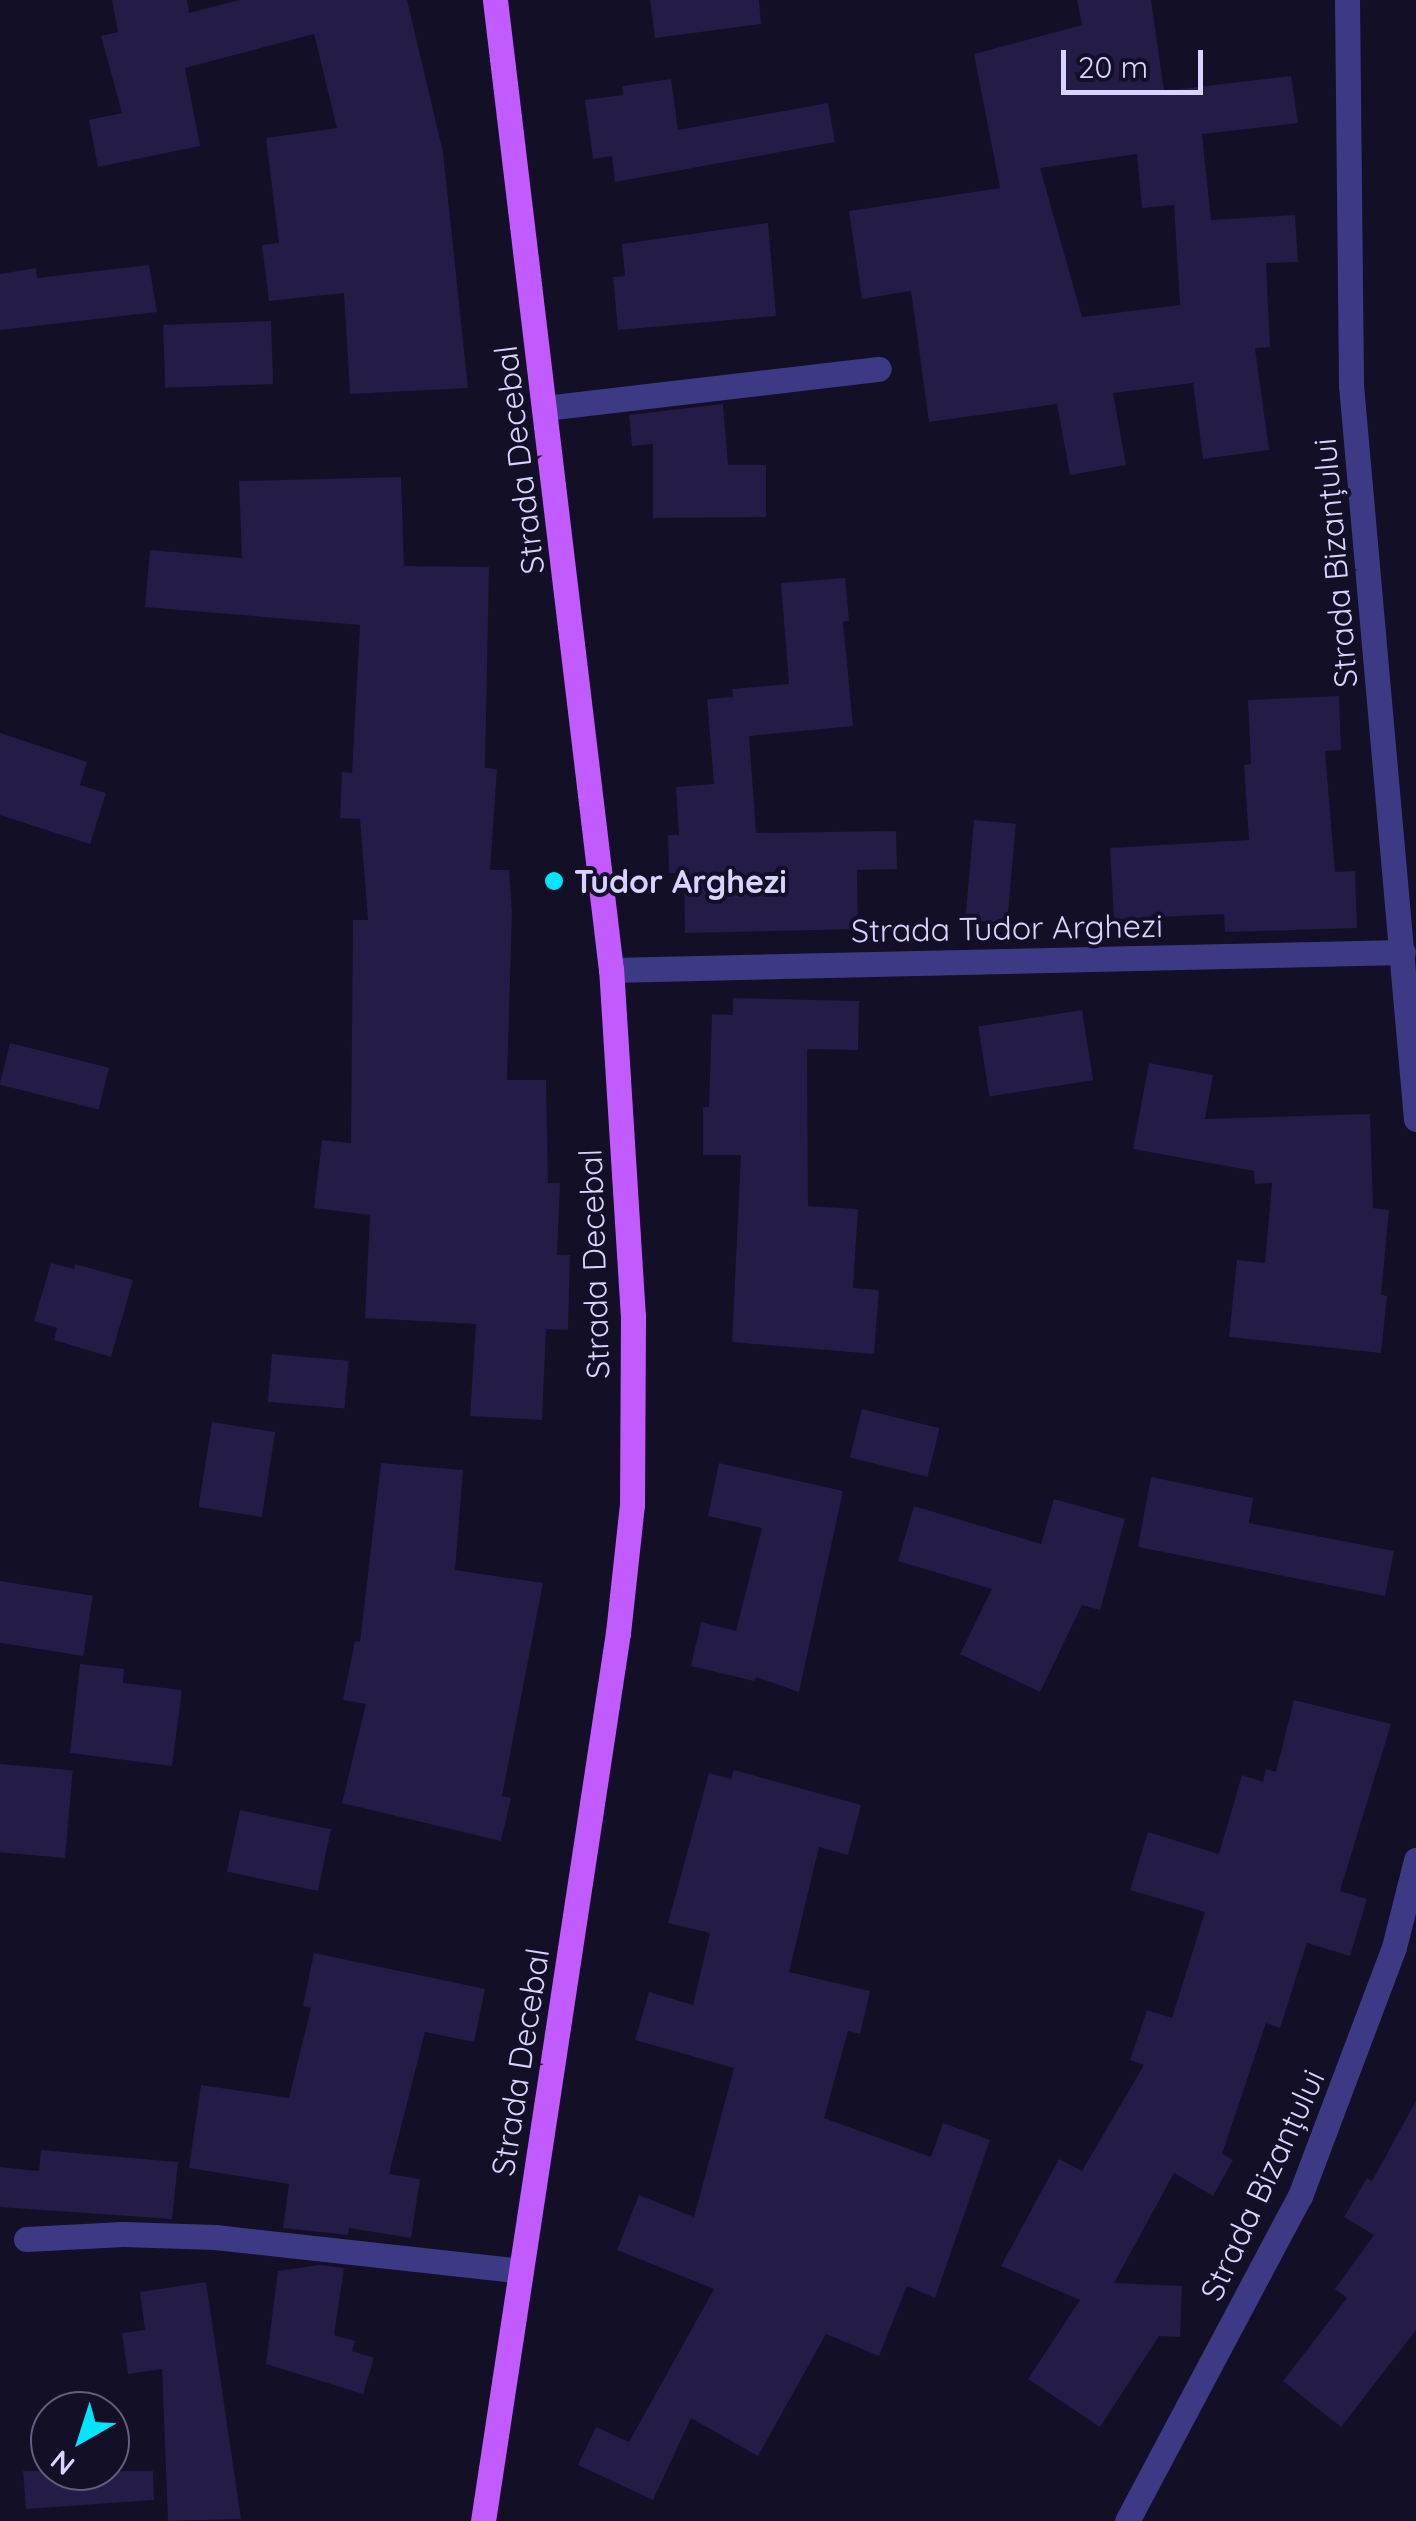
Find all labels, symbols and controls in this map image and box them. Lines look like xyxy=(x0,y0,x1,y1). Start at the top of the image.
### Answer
scale bar xyxy=(1066,30,1208,92)
text: 20 m xyxy=(1078,48,1148,86)
street label: Strada Decebal xyxy=(486,344,552,576)
street label: Strada Bizanțului xyxy=(1305,437,1365,689)
place label: Tudor Arghezi xyxy=(574,862,787,900)
marker: Tudor Arghezi xyxy=(543,870,565,892)
street label: Strada Tudor Arghezi xyxy=(851,906,1163,950)
street label: Strada Decebal xyxy=(571,1148,617,1380)
street label: Strada Decebal xyxy=(483,1945,557,2179)
street label: Strada Bizanțului xyxy=(1192,2064,1332,2306)
north arrow xyxy=(30,2391,130,2491)
text: N xyxy=(43,2443,81,2483)

